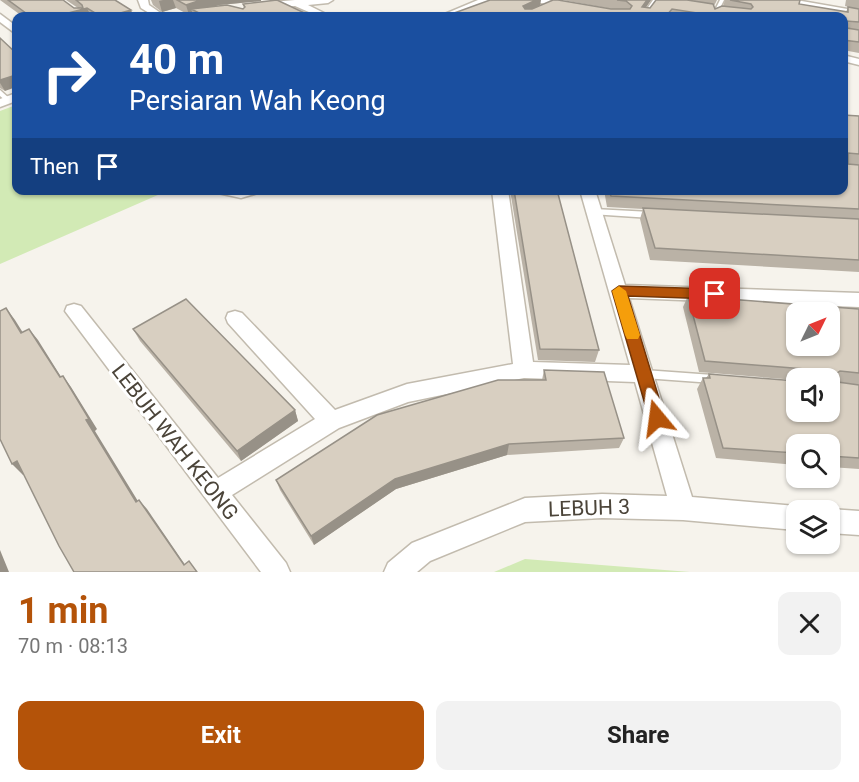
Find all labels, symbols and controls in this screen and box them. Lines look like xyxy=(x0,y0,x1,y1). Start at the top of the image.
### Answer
text: 40 m xyxy=(129,35,224,84)
icon: right xyxy=(30,36,108,114)
text: Persiaran Wah Keong xyxy=(129,85,386,117)
icon: arrive xyxy=(91,150,124,183)
text: Then xyxy=(30,154,79,179)
pin xyxy=(689,268,740,319)
icon: arrive xyxy=(698,277,731,310)
north arrow xyxy=(786,302,840,356)
map controls xyxy=(786,302,840,554)
street label: LEBUH WAH KEONG xyxy=(107,359,243,525)
button: sound xyxy=(786,368,840,422)
position arrow xyxy=(625,386,689,450)
button: search xyxy=(786,434,840,488)
street label: LEBUH 3 xyxy=(548,495,630,521)
button: layers xyxy=(786,500,840,554)
text: 1 min xyxy=(18,590,109,632)
button: close xyxy=(778,592,841,655)
text: 70 m · 08:13 xyxy=(18,634,128,658)
button: Exit xyxy=(18,701,424,770)
button: Share xyxy=(436,701,841,770)

